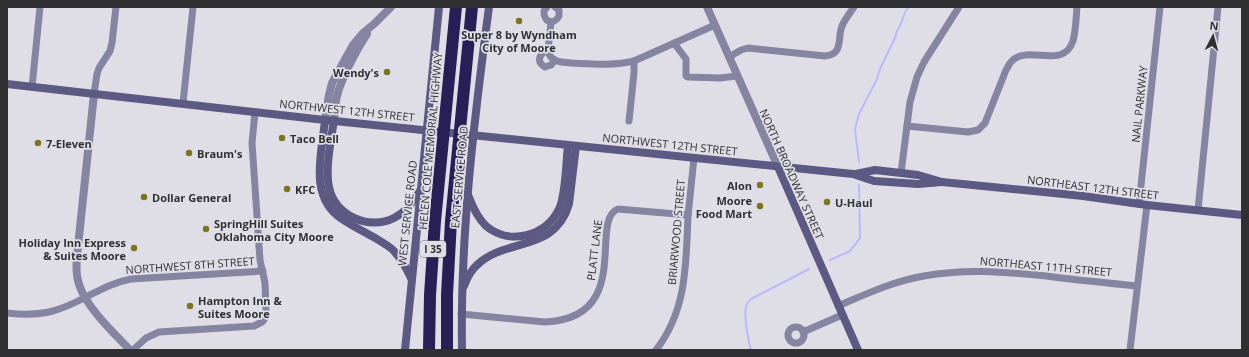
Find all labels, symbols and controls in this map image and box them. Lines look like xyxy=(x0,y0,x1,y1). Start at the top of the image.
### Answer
marker: Super 8 by Wyndham City of Moore xyxy=(514,16,524,26)
north arrow xyxy=(1193,16,1233,56)
text: N xyxy=(1209,18,1219,33)
place label: Super 8 by Wyndham City of Moore xyxy=(461,27,577,55)
street label: HELEN COLE MEMORIAL HIGHWAY xyxy=(415,51,445,230)
street label: NAIL PARKWAY xyxy=(1128,64,1151,143)
place label: Wendy's xyxy=(333,65,380,80)
marker: Wendy's xyxy=(382,67,392,77)
street label: NORTHWEST 12TH STREET xyxy=(279,95,415,125)
street label: NORTH BROADWAY STREET xyxy=(756,106,828,242)
street label: EAST SERVICE ROAD xyxy=(447,125,471,229)
street label: NORTHWEST 12TH STREET xyxy=(602,129,738,159)
place label: Taco Bell xyxy=(290,131,339,146)
marker: Taco Bell xyxy=(277,133,287,143)
place label: 7-Eleven xyxy=(46,136,92,151)
marker: 7-Eleven xyxy=(33,138,43,148)
place label: Braum's xyxy=(197,146,243,161)
marker: Braum's xyxy=(184,148,194,158)
street label: WEST SERVICE ROAD xyxy=(394,160,420,266)
street label: NORTHEAST 12TH STREET xyxy=(1026,171,1160,203)
place label: Alon xyxy=(727,178,752,193)
street label: BRIARWOOD STREET xyxy=(664,179,688,285)
marker: Alon xyxy=(755,180,765,190)
place label: KFC xyxy=(295,182,315,197)
marker: KFC xyxy=(282,184,292,194)
place label: Dollar General xyxy=(152,190,231,205)
marker: Dollar General xyxy=(139,192,149,202)
place label: Moore Food Mart xyxy=(696,193,752,221)
place label: U-Haul xyxy=(835,195,873,210)
marker: U-Haul xyxy=(822,197,832,207)
marker: Moore Food Mart xyxy=(755,201,765,211)
place label: SpringHill Suites Oklahoma City Moore xyxy=(214,216,334,244)
street label: PLATT LANE xyxy=(583,219,605,281)
marker: SpringHill Suites Oklahoma City Moore xyxy=(201,224,211,234)
place label: Holiday Inn Express & Suites Moore xyxy=(18,235,127,263)
road number: I 35 xyxy=(420,241,446,257)
marker: Holiday Inn Express & Suites Moore xyxy=(129,243,139,253)
street label: NORTHWEST 8TH STREET xyxy=(125,253,255,277)
street label: NORTHEAST 11TH STREET xyxy=(979,253,1113,279)
place label: Hampton Inn & Suites Moore xyxy=(198,293,282,321)
marker: Hampton Inn & Suites Moore xyxy=(185,301,195,311)

